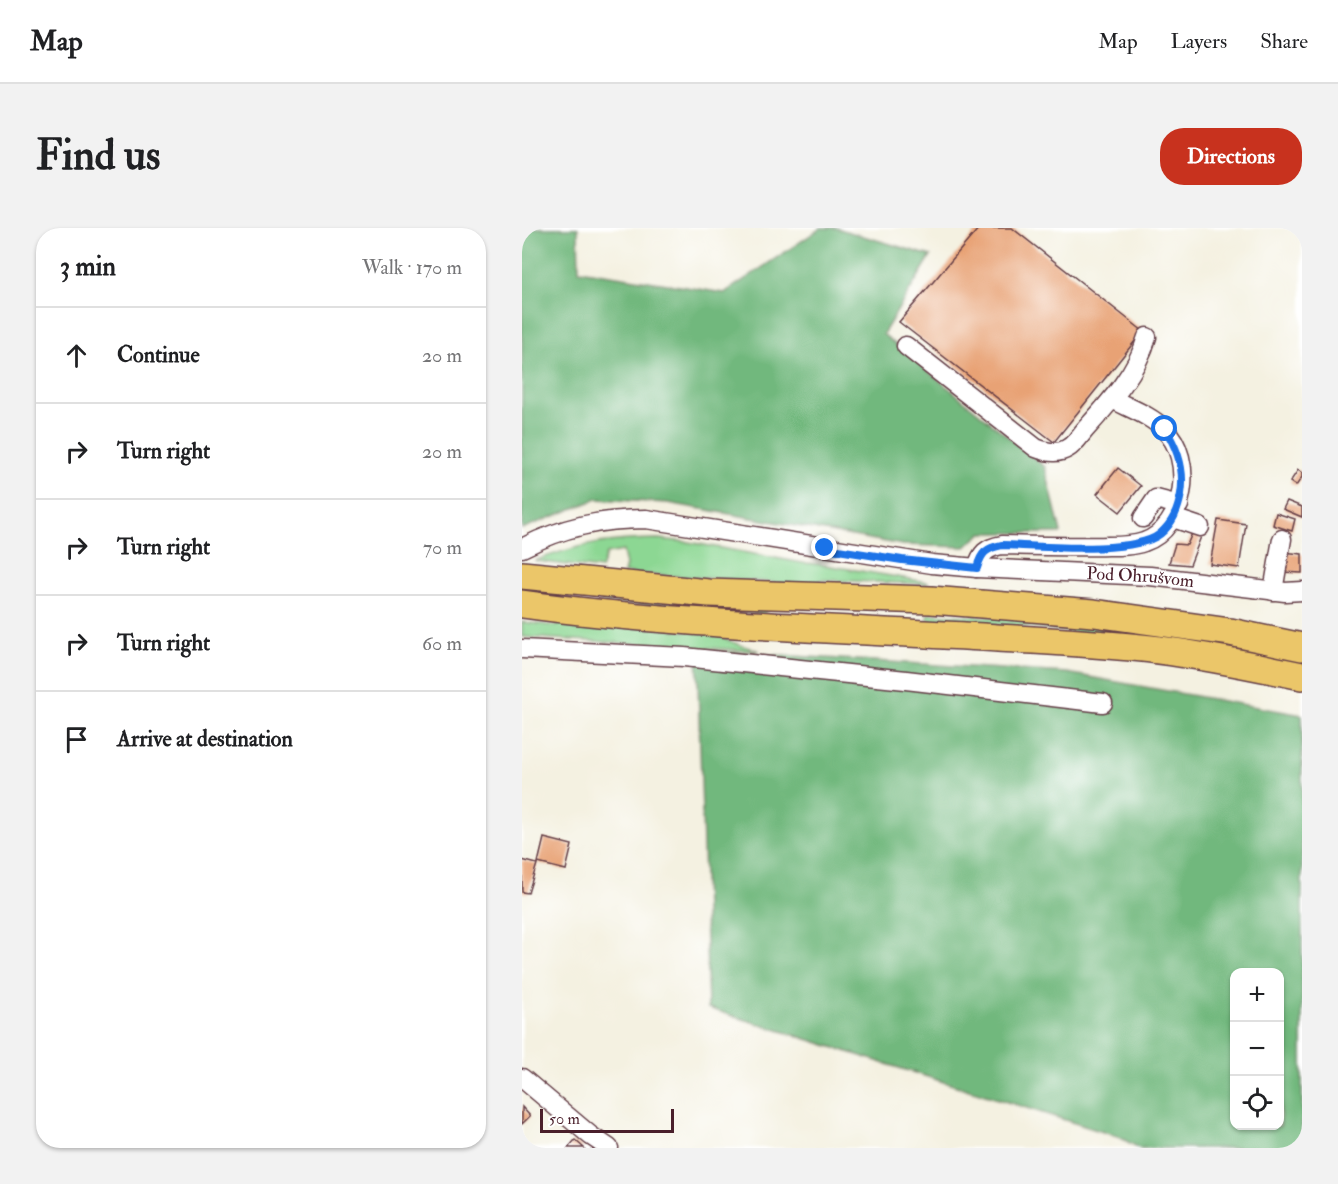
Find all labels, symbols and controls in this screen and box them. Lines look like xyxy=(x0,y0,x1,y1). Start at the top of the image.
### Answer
text: Map xyxy=(30,24,83,59)
text: Map xyxy=(1098,28,1138,55)
text: Layers xyxy=(1171,28,1227,55)
text: Share xyxy=(1260,28,1308,55)
button: Directions xyxy=(1160,128,1302,185)
text: Find us xyxy=(36,130,160,182)
text: 3 min xyxy=(60,251,116,283)
text: Walk · 170 m xyxy=(362,255,462,280)
icon: ahead xyxy=(60,339,93,372)
text: Continue xyxy=(117,341,200,369)
text: 20 m xyxy=(422,343,462,368)
route start xyxy=(1151,415,1177,441)
icon: right xyxy=(60,435,93,468)
text: Turn right xyxy=(117,437,210,465)
text: 20 m xyxy=(422,439,462,464)
icon: right xyxy=(60,531,93,564)
text: Turn right xyxy=(117,533,210,561)
route end xyxy=(811,534,837,560)
text: 70 m xyxy=(423,535,462,560)
street label: Pod Ohrušvom xyxy=(1086,562,1195,593)
icon: right xyxy=(60,627,93,660)
text: Turn right xyxy=(117,629,210,657)
text: 60 m xyxy=(422,631,462,656)
icon: arrive xyxy=(60,723,93,756)
text: Arrive at destination xyxy=(117,725,293,753)
map controls xyxy=(1230,968,1284,1130)
button: + xyxy=(1230,968,1284,1022)
button: − xyxy=(1230,1022,1284,1076)
button: locate xyxy=(1230,1076,1284,1130)
scale bar xyxy=(540,1106,674,1134)
text: 50 m xyxy=(549,1109,580,1129)

